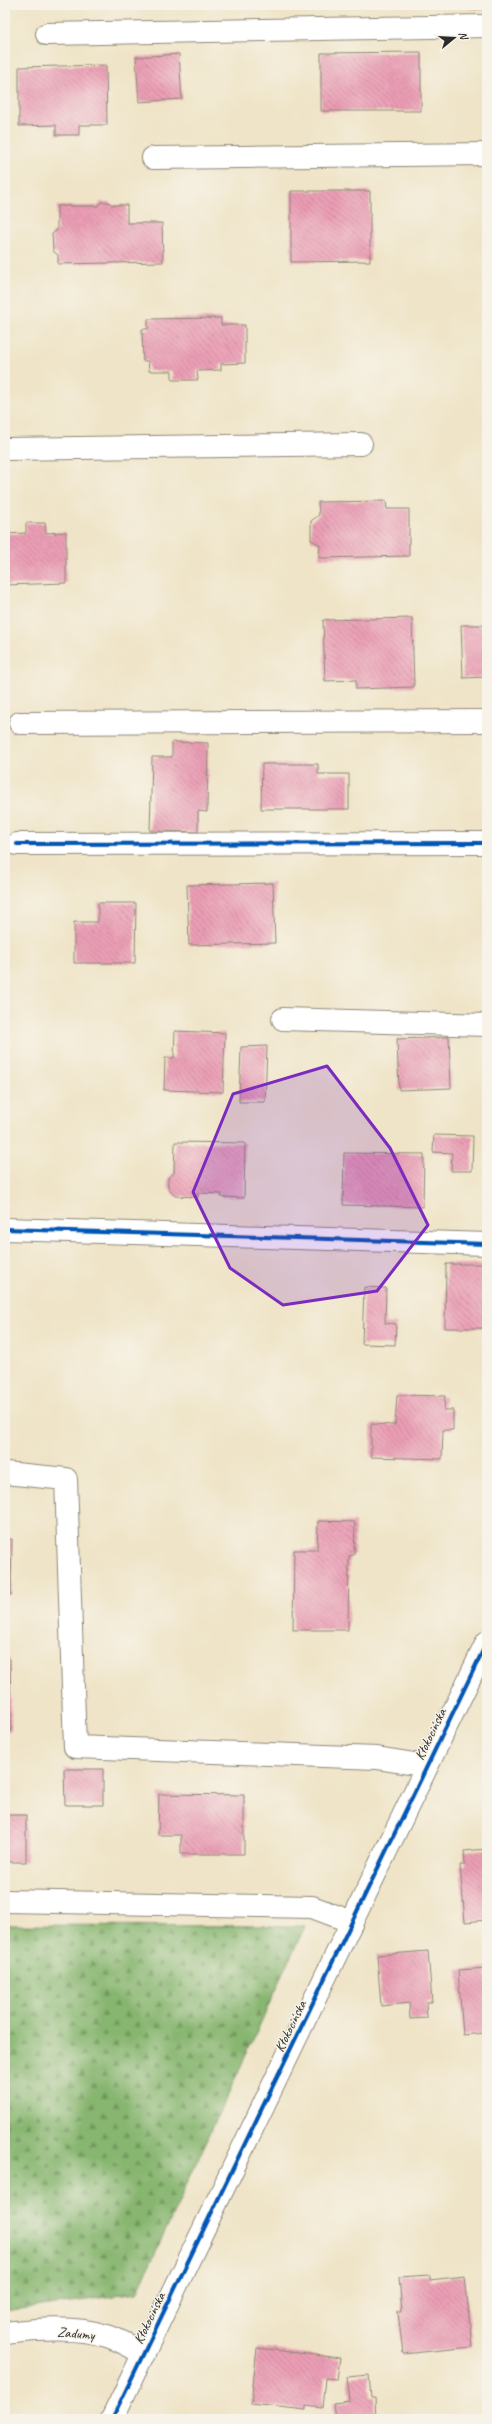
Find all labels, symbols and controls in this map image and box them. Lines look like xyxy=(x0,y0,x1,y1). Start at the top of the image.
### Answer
north arrow xyxy=(434,18,474,58)
text: N xyxy=(456,30,472,42)
street label: Kłokocińska xyxy=(411,1705,451,1763)
street label: Kłokocińska xyxy=(271,1997,311,2055)
street label: Kłokocińska xyxy=(130,2289,170,2347)
street label: Zadumy xyxy=(57,2323,96,2344)

